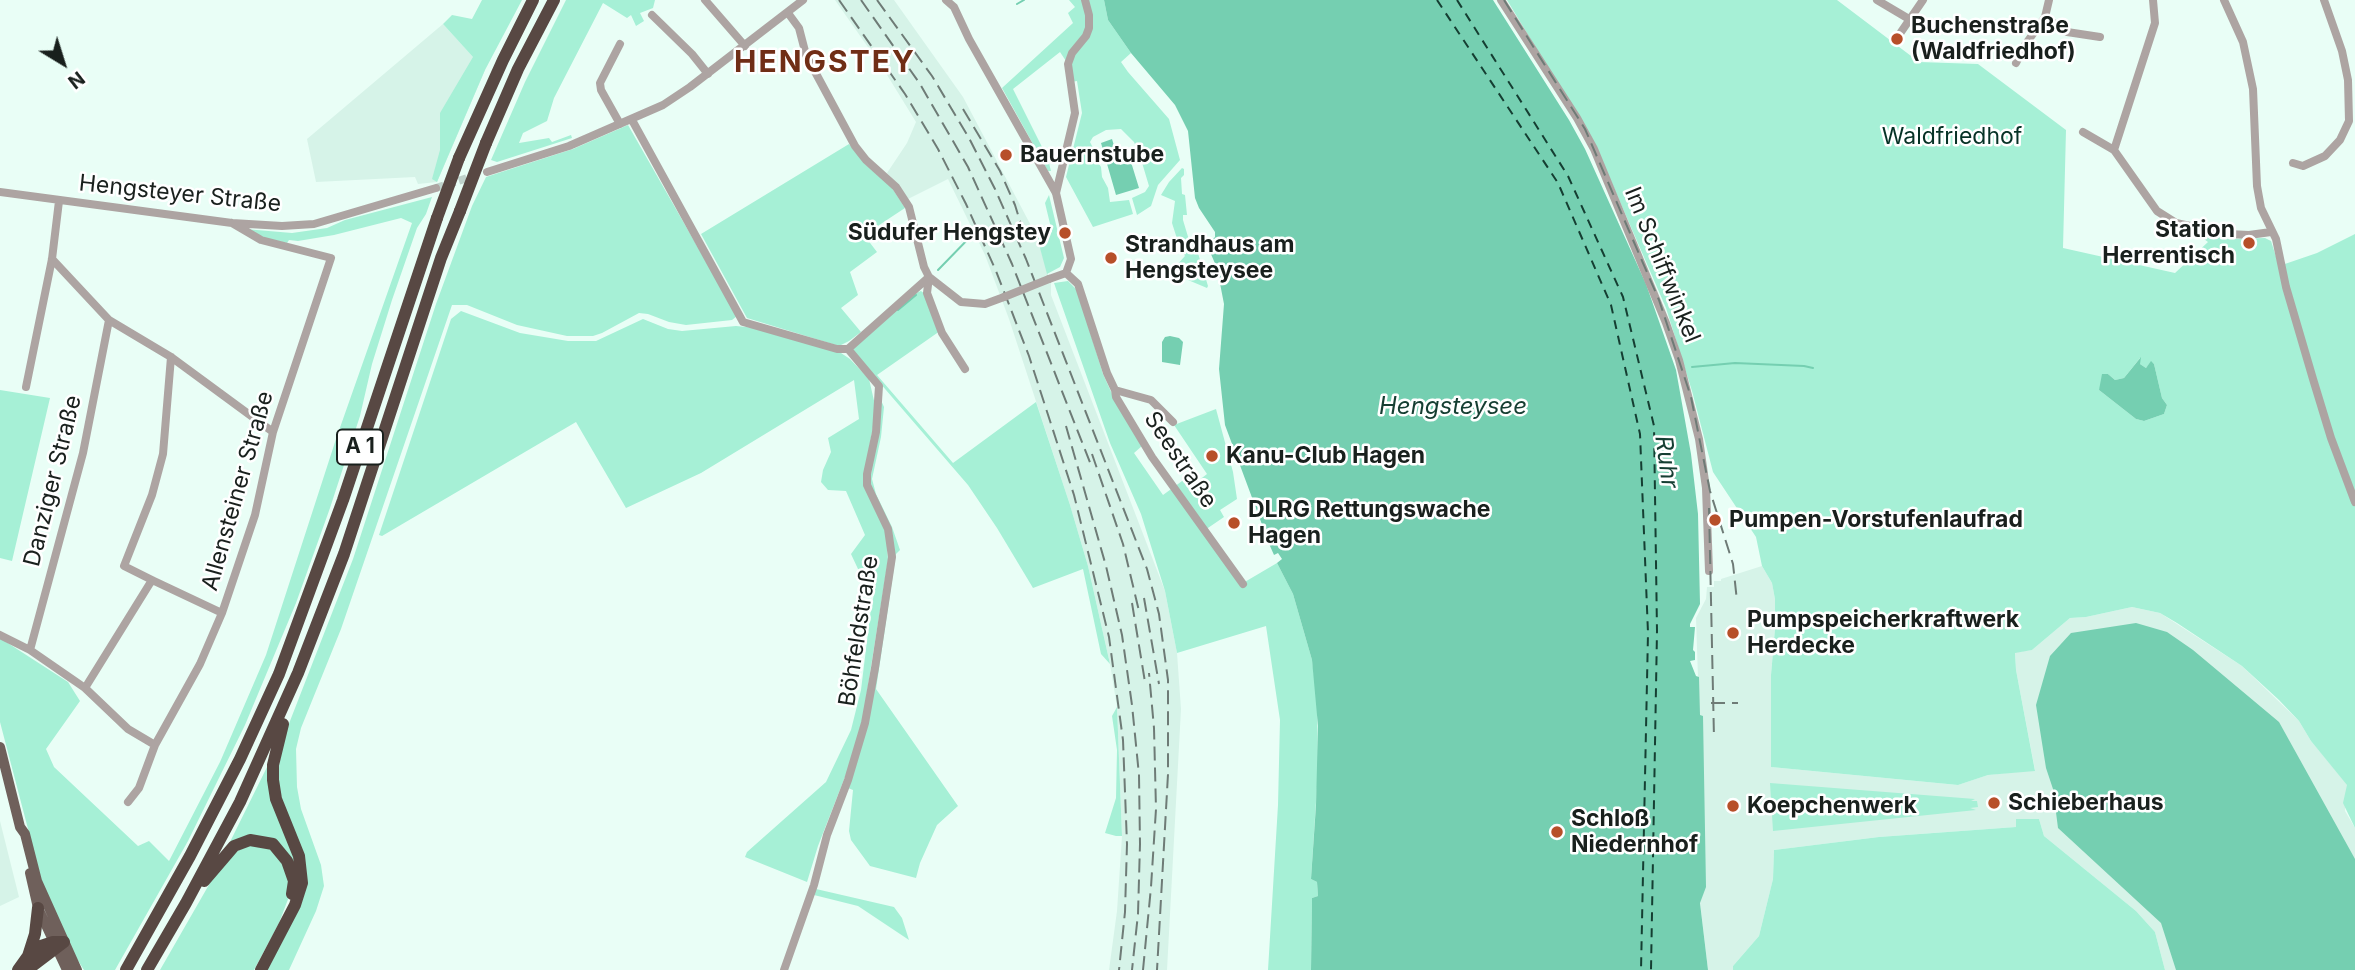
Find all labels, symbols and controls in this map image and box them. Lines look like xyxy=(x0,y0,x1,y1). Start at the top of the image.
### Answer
place label: Buchenstraße (Waldfriedhof) xyxy=(1911,12,2076,66)
north arrow xyxy=(28,28,98,98)
marker: Buchenstraße (Waldfriedhof) xyxy=(1889,31,1905,47)
district label: HENGSTEY xyxy=(735,45,915,81)
text: N xyxy=(63,66,89,93)
park label: Waldfriedhof xyxy=(1882,123,2022,151)
place label: Bauernstube xyxy=(1020,141,1164,169)
marker: Bauernstube xyxy=(998,147,1014,163)
street label: Hengsteyer Straße xyxy=(78,170,282,218)
street label: Im Schiffwinkel xyxy=(1618,183,1706,347)
place label: Station Herrentisch xyxy=(2102,216,2235,270)
place label: Südufer Hengstey xyxy=(848,219,1051,247)
marker: Südufer Hengstey xyxy=(1057,225,1073,241)
place label: Strandhaus am Hengsteysee xyxy=(1125,231,1294,285)
marker: Station Herrentisch xyxy=(2241,235,2257,251)
marker: Strandhaus am Hengsteysee xyxy=(1103,250,1119,266)
street label: Allensteiner Straße xyxy=(196,388,280,594)
street label: Danziger Straße xyxy=(18,393,88,569)
water label: Hengsteysee xyxy=(1379,393,1527,421)
street label: Seestraße xyxy=(1138,407,1222,513)
road number: A 1 xyxy=(337,430,383,464)
water label: Ruhr xyxy=(1648,434,1684,490)
place label: Kanu-Club Hagen xyxy=(1226,442,1425,470)
marker: Kanu-Club Hagen xyxy=(1204,448,1220,464)
place label: DLRG Rettungswache Hagen xyxy=(1248,496,1490,550)
place label: Pumpen-Vorstufenlaufrad xyxy=(1729,506,2023,534)
marker: Pumpen-Vorstufenlaufrad xyxy=(1707,512,1723,528)
marker: DLRG Rettungswache Hagen xyxy=(1226,515,1242,531)
street label: Böhfeldstraße xyxy=(833,554,885,708)
place label: Pumpspeicherkraftwerk Herdecke xyxy=(1747,606,2019,660)
marker: Pumpspeicherkraftwerk Herdecke xyxy=(1725,625,1741,641)
place label: Schieberhaus xyxy=(2008,789,2164,817)
place label: Koepchenwerk xyxy=(1747,792,1917,820)
marker: Schieberhaus xyxy=(1986,795,2002,811)
marker: Koepchenwerk xyxy=(1725,798,1741,814)
place label: Schloß Niedernhof xyxy=(1571,805,1698,859)
marker: Schloß Niedernhof xyxy=(1549,824,1565,840)

